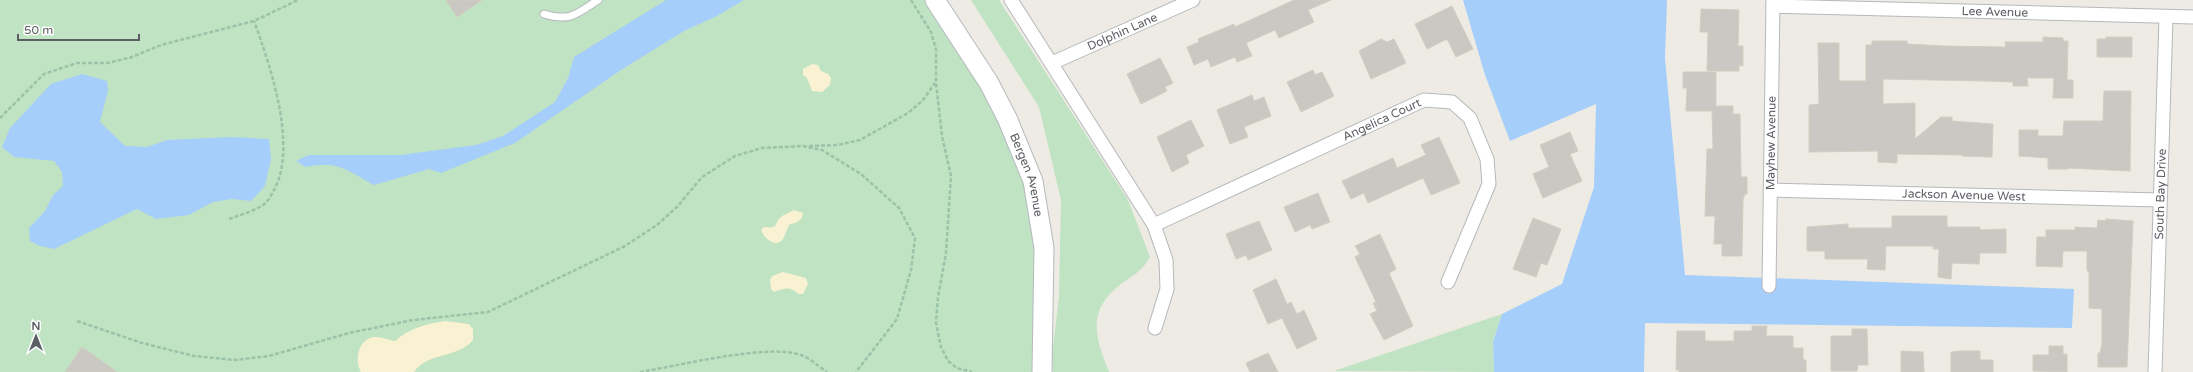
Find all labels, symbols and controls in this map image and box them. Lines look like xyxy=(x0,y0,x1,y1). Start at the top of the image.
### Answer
street label: Lee Avenue xyxy=(1961,4,2029,20)
street label: Dolphin Lane xyxy=(1085,10,1160,53)
scale bar xyxy=(18,16,139,42)
text: 50 m xyxy=(24,23,53,37)
street label: Angelica Court xyxy=(1340,95,1424,144)
street label: Mayhew Avenue xyxy=(1763,96,1779,190)
street label: Bergen Avenue xyxy=(1007,131,1046,218)
street label: South Bay Drive xyxy=(2152,148,2169,240)
street label: Jackson Avenue West xyxy=(1902,186,2026,204)
north arrow xyxy=(16,316,56,356)
text: N xyxy=(32,320,40,333)

